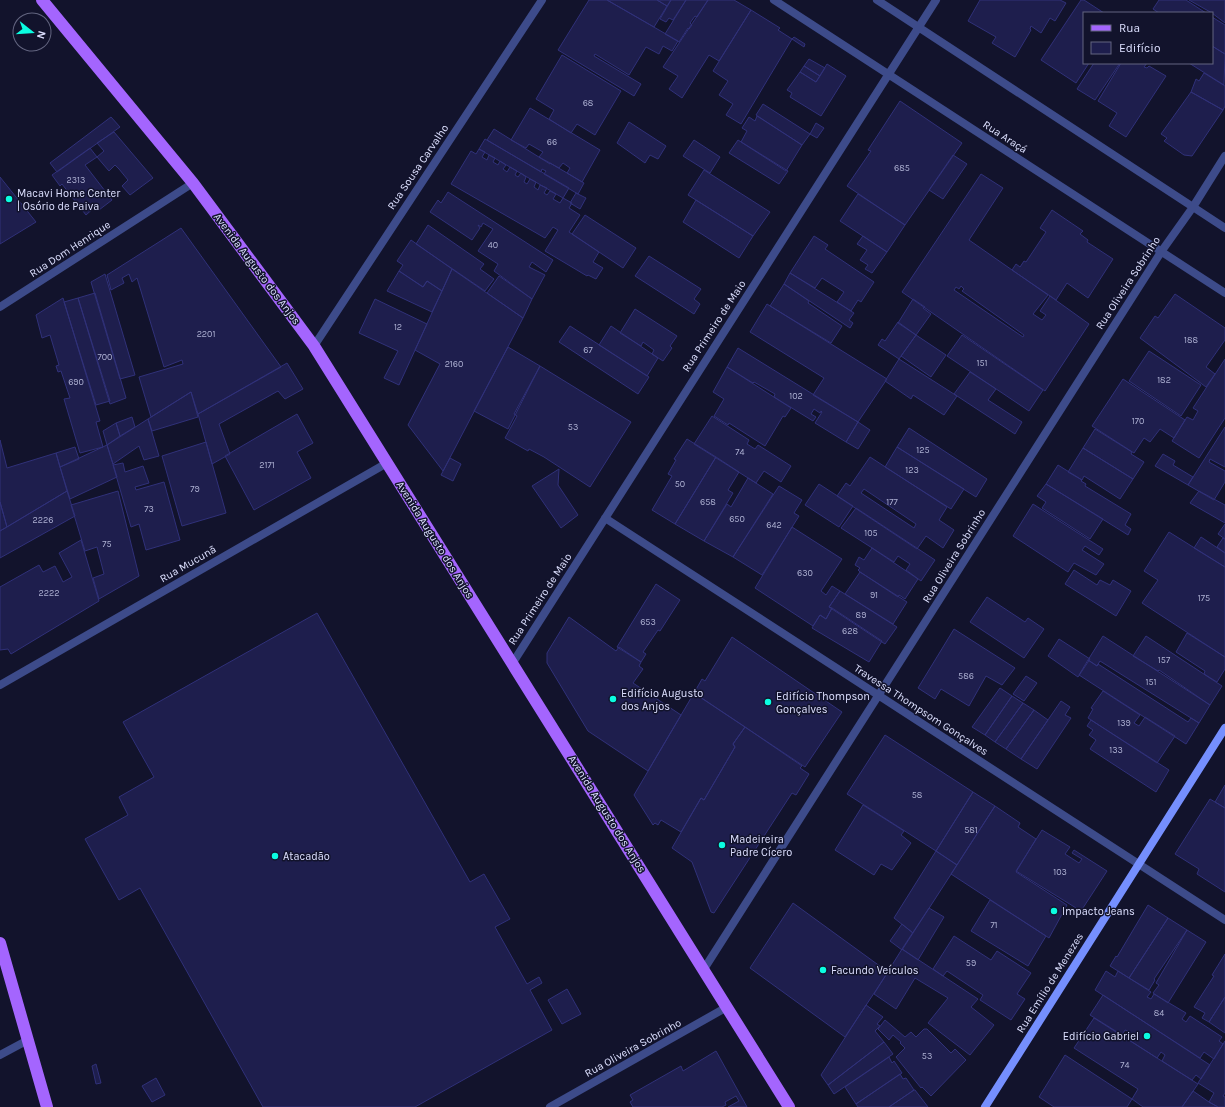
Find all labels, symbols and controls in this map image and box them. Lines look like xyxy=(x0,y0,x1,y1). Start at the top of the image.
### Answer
north arrow xyxy=(12,12,52,52)
legend xyxy=(1083,12,1213,64)
text: Rua xyxy=(1119,21,1140,35)
text: N xyxy=(34,29,48,40)
text: Edifício xyxy=(1119,41,1160,55)
house number: 68 xyxy=(583,98,594,108)
street label: Rua Araçá xyxy=(980,118,1030,156)
street label: Rua Sousa Carvalho xyxy=(385,122,451,212)
house number: 66 xyxy=(547,137,557,147)
house number: 685 xyxy=(894,163,910,173)
house number: 2313 xyxy=(67,175,85,185)
place label: Macavi Home Center | Osório de Paiva xyxy=(17,187,120,213)
marker: Macavi Home Center | Osório de Paiva xyxy=(4,194,14,204)
street label: Avenida Augusto dos Anjos xyxy=(211,211,303,327)
street label: Rua Dom Henrique xyxy=(27,218,113,280)
street label: Rua Oliveira Sobrinho xyxy=(1093,234,1163,332)
house number: 40 xyxy=(488,240,498,250)
street label: Rua Primeiro de Maio xyxy=(679,278,749,374)
house number: 12 xyxy=(394,322,402,332)
house number: 2201 xyxy=(197,329,215,339)
house number: 188 xyxy=(1184,335,1198,345)
house number: 67 xyxy=(583,345,593,355)
house number: 700 xyxy=(98,352,112,362)
house number: 151 xyxy=(976,358,988,368)
house number: 2160 xyxy=(445,359,463,369)
house number: 182 xyxy=(1157,375,1171,385)
house number: 690 xyxy=(68,377,84,387)
house number: 102 xyxy=(789,391,803,401)
house number: 170 xyxy=(1132,416,1144,426)
house number: 53 xyxy=(568,422,578,432)
house number: 125 xyxy=(916,445,930,455)
house number: 74 xyxy=(735,447,745,457)
house number: 2171 xyxy=(259,460,275,470)
house number: 123 xyxy=(905,465,919,475)
street label: Avenida Augusto dos Anjos xyxy=(393,479,477,601)
house number: 50 xyxy=(675,479,685,489)
house number: 79 xyxy=(190,484,200,494)
house number: 658 xyxy=(700,497,716,507)
house number: 177 xyxy=(886,497,898,507)
house number: 73 xyxy=(144,504,154,514)
street label: Rua Oliveira Sobrinho xyxy=(920,507,988,605)
house number: 650 xyxy=(729,514,745,524)
house number: 2226 xyxy=(33,515,53,525)
house number: 642 xyxy=(766,520,782,530)
house number: 105 xyxy=(864,528,878,538)
house number: 75 xyxy=(102,539,112,549)
street label: Rua Mucunã xyxy=(157,543,219,585)
street label: Rua Primeiro de Maio xyxy=(505,551,575,647)
house number: 630 xyxy=(797,568,813,578)
house number: 2222 xyxy=(39,588,59,598)
house number: 91 xyxy=(870,590,878,600)
house number: 175 xyxy=(1198,593,1210,603)
house number: 89 xyxy=(856,610,866,620)
house number: 653 xyxy=(640,617,656,627)
house number: 628 xyxy=(842,626,858,636)
house number: 157 xyxy=(1158,655,1171,665)
street label: Travessa Thompsom Gonçalves xyxy=(852,662,991,758)
house number: 586 xyxy=(958,671,974,681)
house number: 151 xyxy=(1145,677,1157,687)
place label: Edifício Augusto dos Anjos xyxy=(621,687,703,713)
place label: Edifício Thompson Gonçalves xyxy=(776,690,870,716)
marker: Edifício Augusto dos Anjos xyxy=(608,694,618,704)
marker: Edifício Thompson Gonçalves xyxy=(763,697,773,707)
house number: 139 xyxy=(1117,718,1131,728)
house number: 133 xyxy=(1109,745,1123,755)
street label: Avenida Augusto dos Anjos xyxy=(565,753,649,875)
house number: 58 xyxy=(912,790,923,800)
house number: 581 xyxy=(964,825,978,835)
place label: Madeireira Padre Cícero xyxy=(730,833,792,859)
marker: Madeireira Padre Cícero xyxy=(717,840,727,850)
place label: Atacadão xyxy=(283,850,330,863)
marker: Atacadão xyxy=(270,851,280,861)
house number: 103 xyxy=(1053,867,1067,877)
place label: Impacto Jeans xyxy=(1062,905,1135,918)
marker: Impacto Jeans xyxy=(1049,906,1059,916)
house number: 71 xyxy=(990,920,998,930)
street label: Rua Emílio de Menezes xyxy=(1014,930,1086,1035)
house number: 59 xyxy=(966,958,976,968)
place label: Facundo Veículos xyxy=(831,964,919,977)
marker: Facundo Veículos xyxy=(818,965,828,975)
house number: 84 xyxy=(1154,1008,1164,1018)
street label: Rua Oliveira Sobrinho xyxy=(582,1016,684,1080)
place label: Edifício Gabriel xyxy=(1063,1030,1139,1043)
marker: Edifício Gabriel xyxy=(1142,1031,1152,1041)
house number: 53 xyxy=(922,1051,932,1061)
house number: 74 xyxy=(1120,1060,1130,1070)

